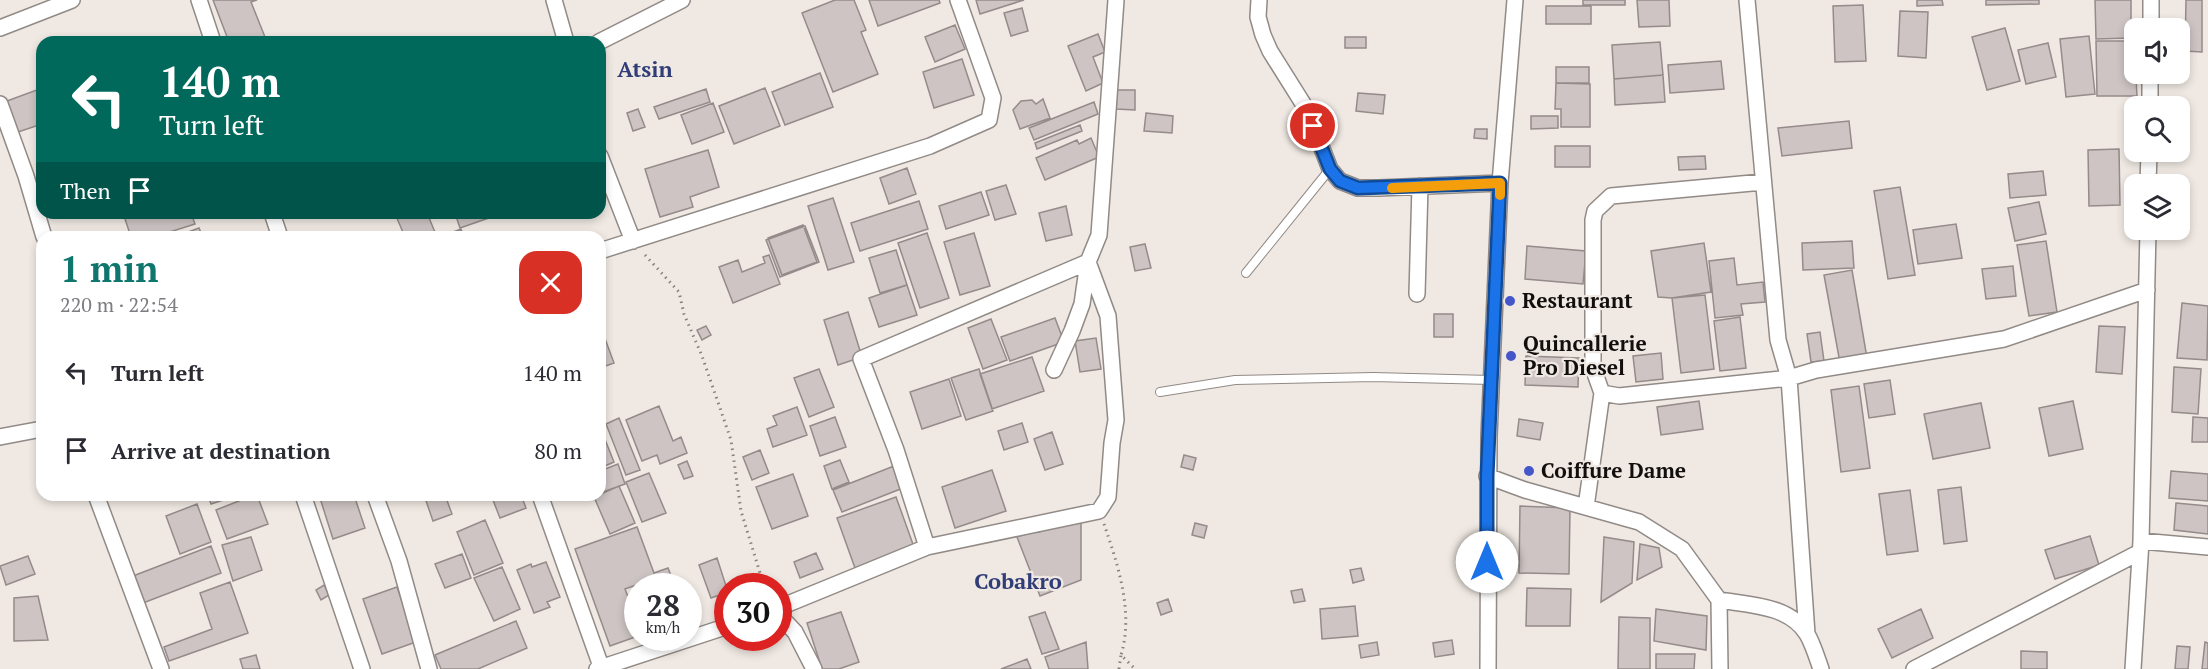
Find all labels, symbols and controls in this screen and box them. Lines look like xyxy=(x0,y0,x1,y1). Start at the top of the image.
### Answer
map controls xyxy=(2124,18,2190,240)
button: sound xyxy=(2124,18,2190,84)
text: 140 m xyxy=(159,53,280,109)
district label: Atsin xyxy=(617,54,673,83)
icon: left xyxy=(60,60,138,138)
button: search xyxy=(2124,96,2190,162)
pin xyxy=(1287,100,1338,151)
text: Turn left xyxy=(159,107,264,143)
icon: arrive xyxy=(1296,109,1329,142)
icon: arrive xyxy=(123,174,156,207)
button: layers xyxy=(2124,174,2190,240)
text: Then xyxy=(60,176,111,205)
text: 1 min xyxy=(60,245,158,292)
button: close xyxy=(519,251,582,314)
place label: Restaurant xyxy=(1522,286,1633,314)
text: 220 m · 22:54 xyxy=(60,291,178,318)
marker: Restaurant xyxy=(1503,294,1517,308)
place label: Quincallerie Pro Diesel xyxy=(1523,329,1647,381)
marker: Quincallerie Pro Diesel xyxy=(1504,349,1518,363)
icon: left xyxy=(60,356,93,389)
text: Turn left xyxy=(111,358,204,387)
text: 140 m xyxy=(522,358,582,387)
icon: arrive xyxy=(60,434,93,467)
text: Arrive at destination xyxy=(111,436,330,465)
text: 80 m xyxy=(534,436,582,465)
place label: Coiffure Dame xyxy=(1541,456,1686,484)
marker: Coiffure Dame xyxy=(1522,464,1536,478)
position arrow xyxy=(1455,530,1519,594)
district label: Cobakro xyxy=(974,566,1062,595)
speed limit sign: 30 xyxy=(714,573,792,651)
text: 28 xyxy=(646,585,680,625)
text: km/h xyxy=(646,617,680,637)

